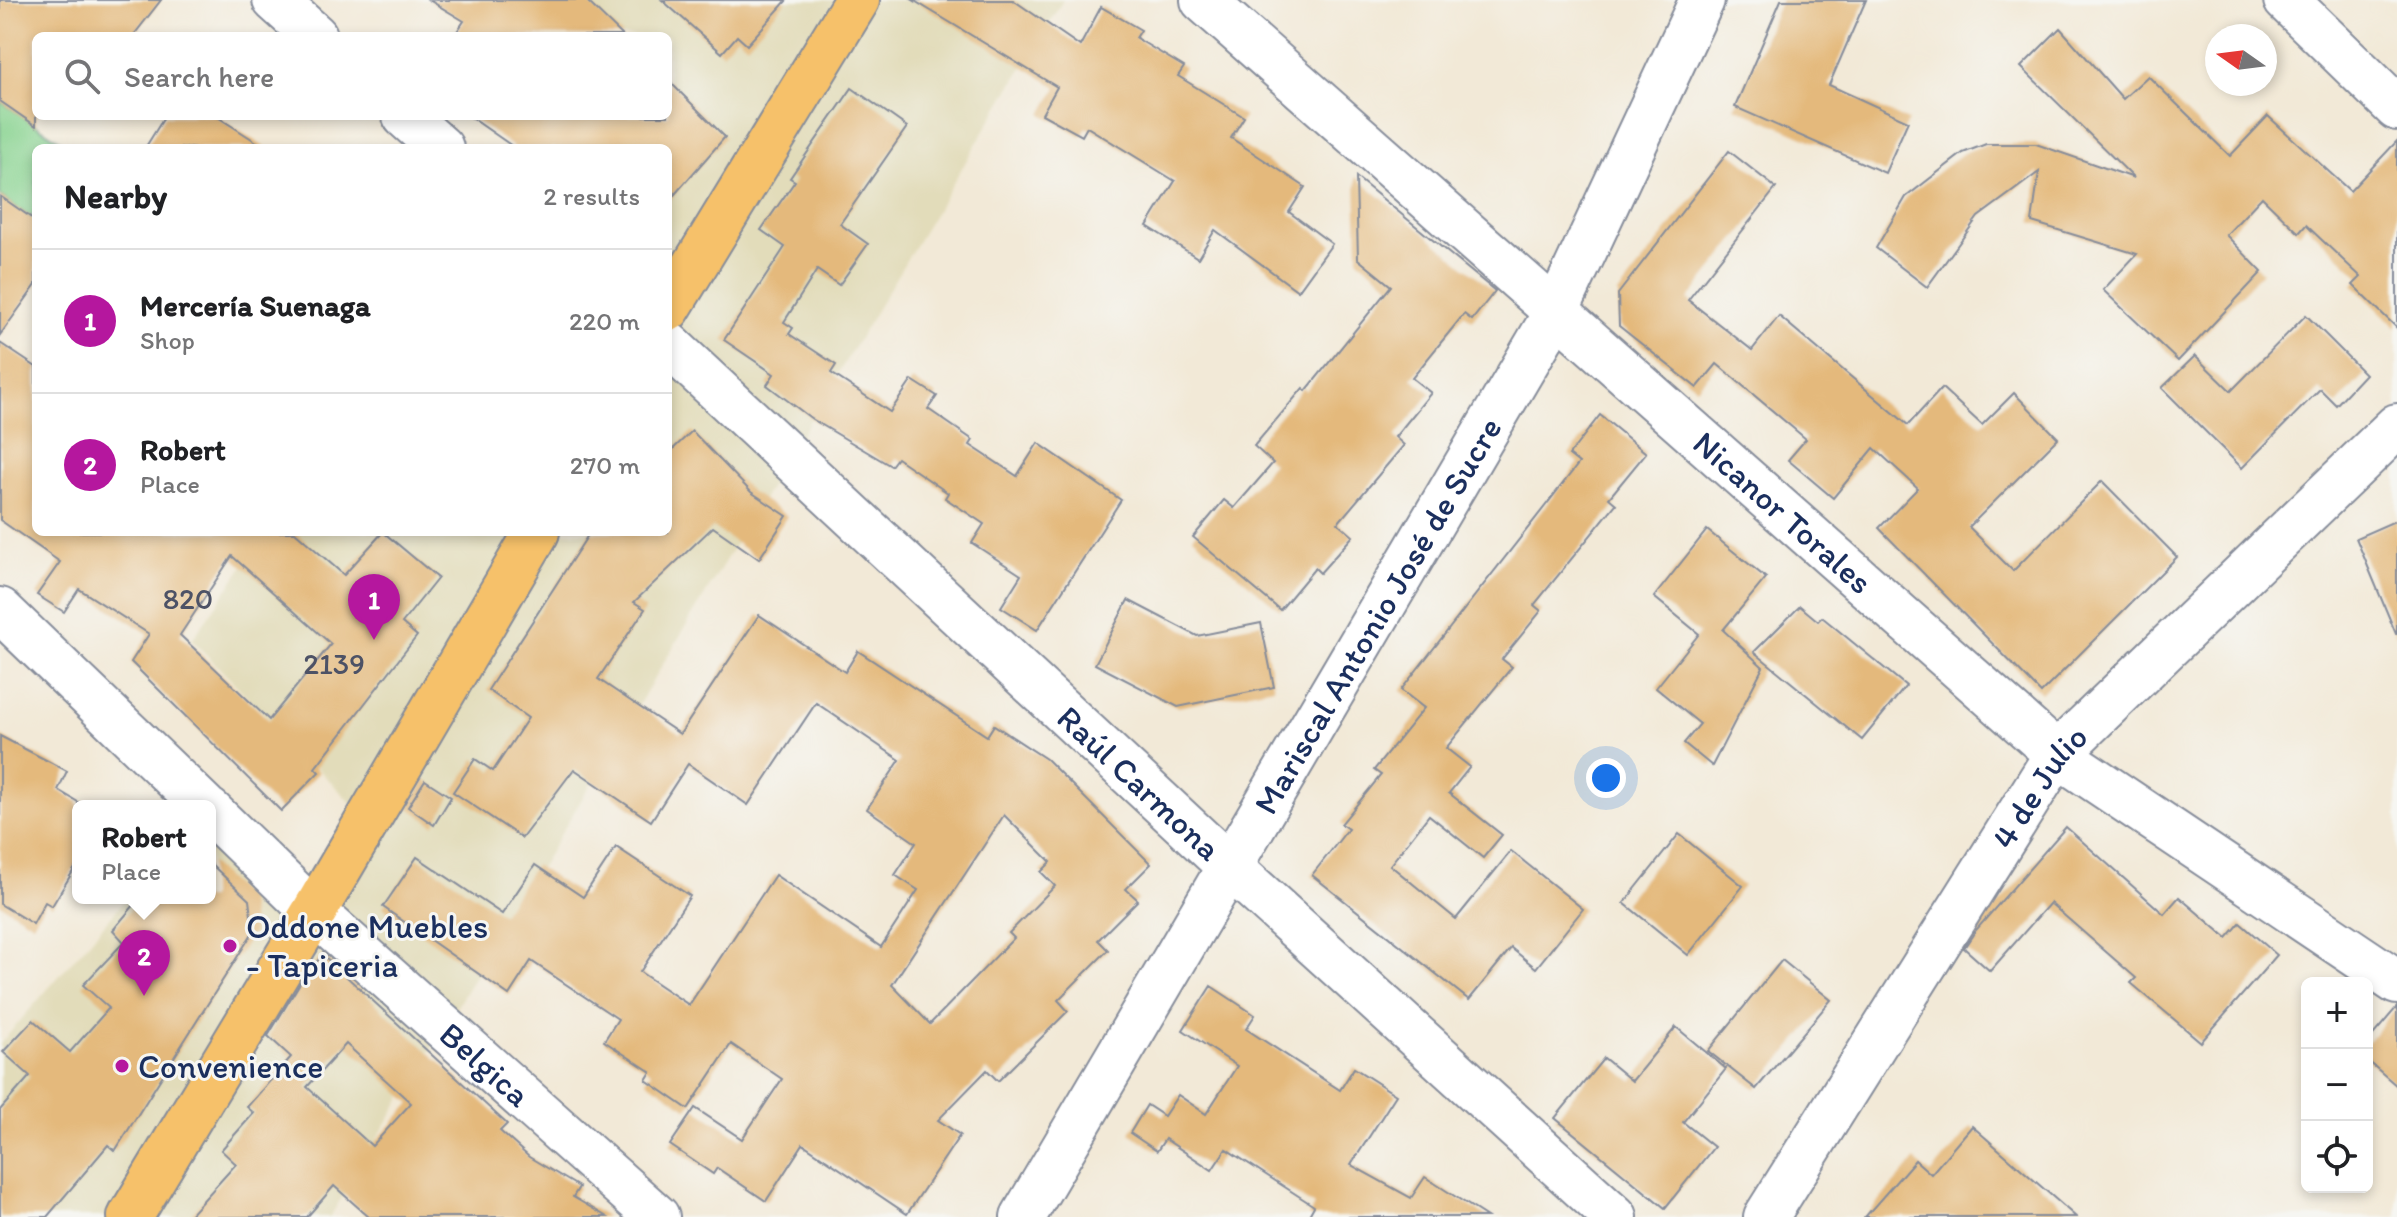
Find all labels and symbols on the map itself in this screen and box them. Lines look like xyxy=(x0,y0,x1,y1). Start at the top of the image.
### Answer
north arrow xyxy=(2205,24,2277,96)
street label: Mariscal Antonio José de Sucre xyxy=(1245,410,1510,821)
street label: Nicanor Torales xyxy=(1685,422,1881,602)
pin: 1 xyxy=(348,574,400,640)
house number: 820 xyxy=(163,580,213,617)
house number: 2139 xyxy=(303,645,365,682)
street label: Raúl Carmona xyxy=(1049,697,1230,869)
street label: 4 de Julio xyxy=(1982,716,2096,856)
your location xyxy=(1586,758,1626,798)
place label: Oddone Muebles - Tapiceria xyxy=(246,906,488,986)
pin: 2 xyxy=(118,930,170,996)
marker: Oddone Muebles - Tapiceria xyxy=(221,937,239,955)
street label: Belgica xyxy=(431,1013,539,1115)
place label: Convenience xyxy=(138,1046,323,1087)
marker: Convenience xyxy=(113,1057,131,1075)

